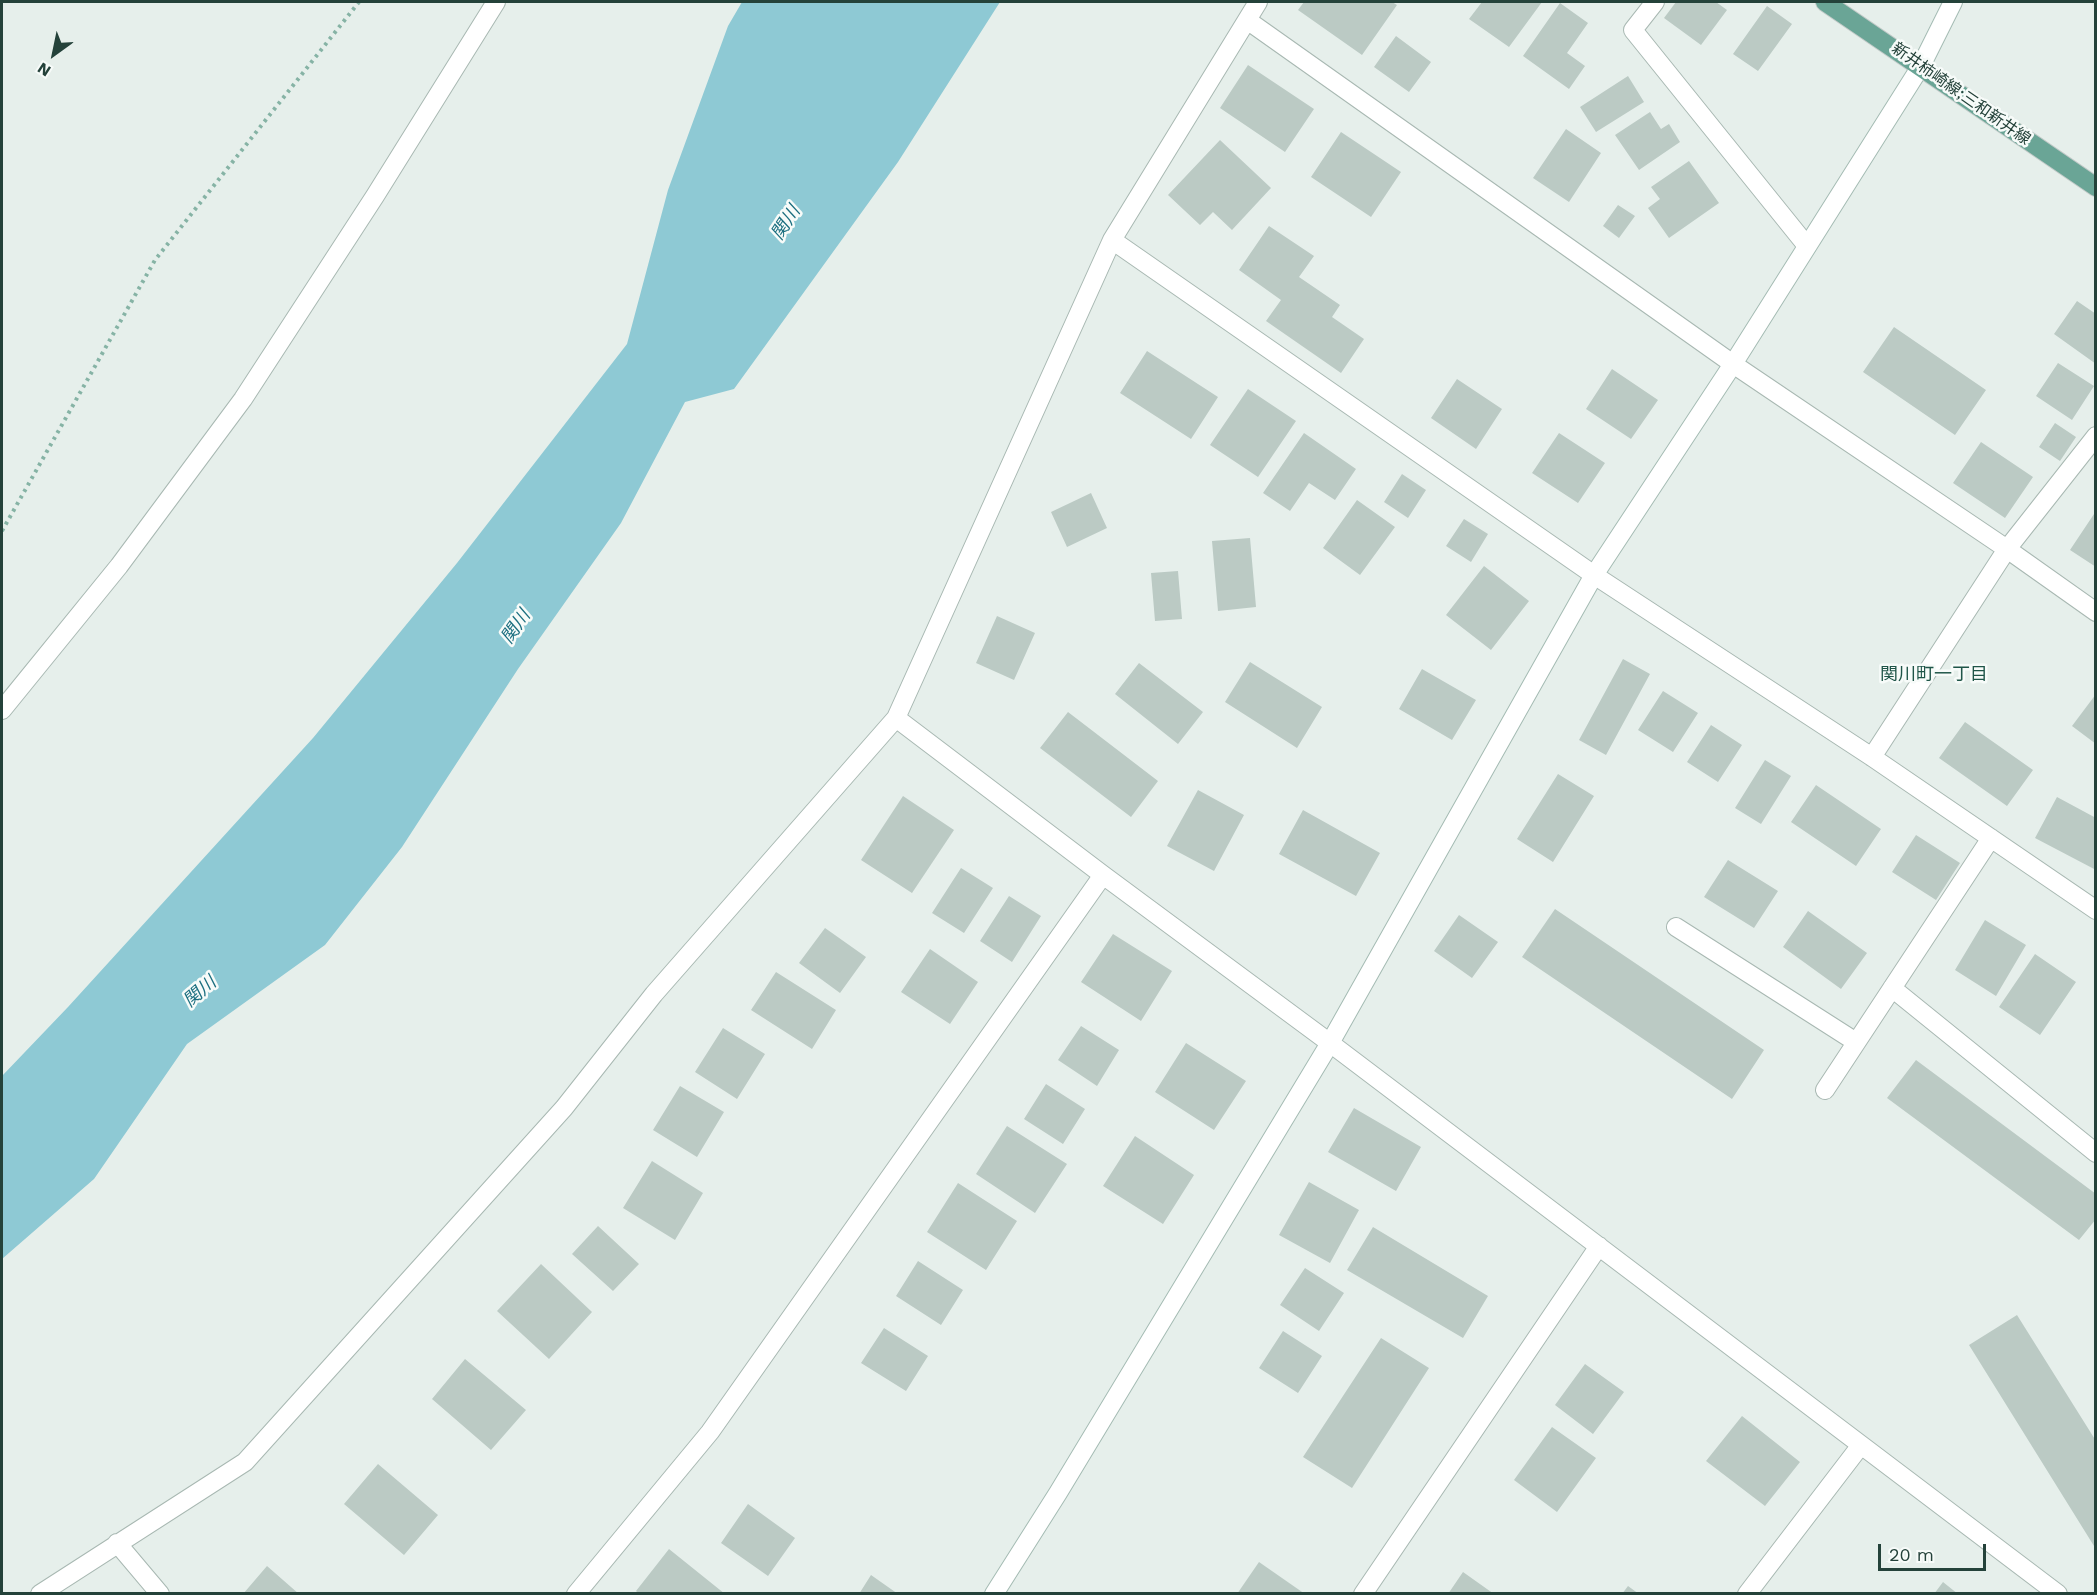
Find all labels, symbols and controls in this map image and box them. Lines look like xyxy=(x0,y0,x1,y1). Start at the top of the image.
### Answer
north arrow xyxy=(24,24,84,84)
street label: 新井柿崎線;三和新井線 xyxy=(1888,39,2034,149)
text: N xyxy=(34,58,54,81)
water label: 関川 xyxy=(767,202,805,244)
water label: 関川 xyxy=(497,606,535,648)
district label: 関川町一丁目 xyxy=(1880,664,1988,686)
water label: 関川 xyxy=(179,972,221,1012)
scale bar xyxy=(1881,1532,1989,1570)
text: 20 m xyxy=(1889,1544,1934,1565)

